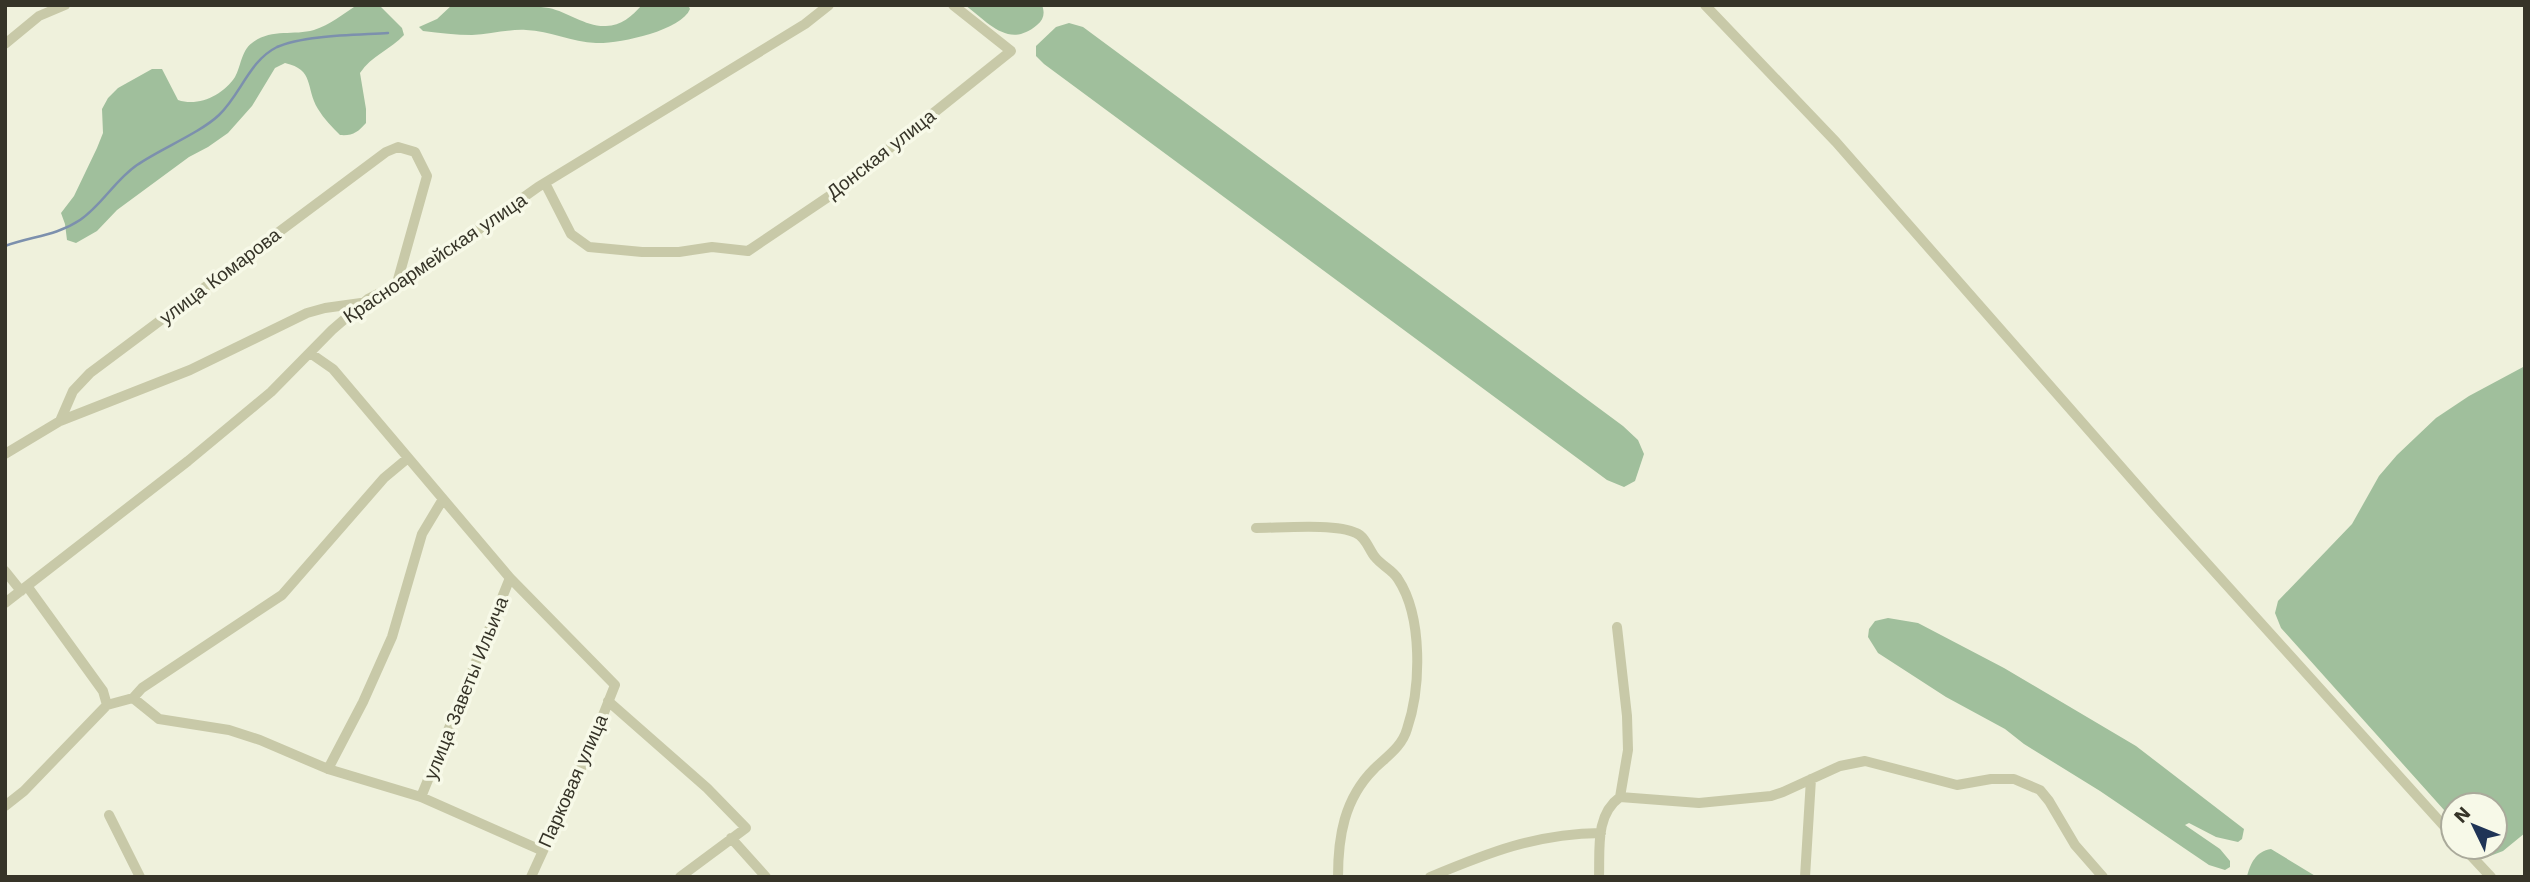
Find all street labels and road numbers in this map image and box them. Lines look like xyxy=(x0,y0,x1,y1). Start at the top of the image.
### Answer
street label: Донская улица xyxy=(822,104,940,204)
street label: Красноармейская улица xyxy=(339,188,531,328)
street label: улица Комарова xyxy=(155,223,285,329)
street label: улица Заветы Ильича xyxy=(419,593,513,783)
street label: Парковая улица xyxy=(533,710,613,851)

